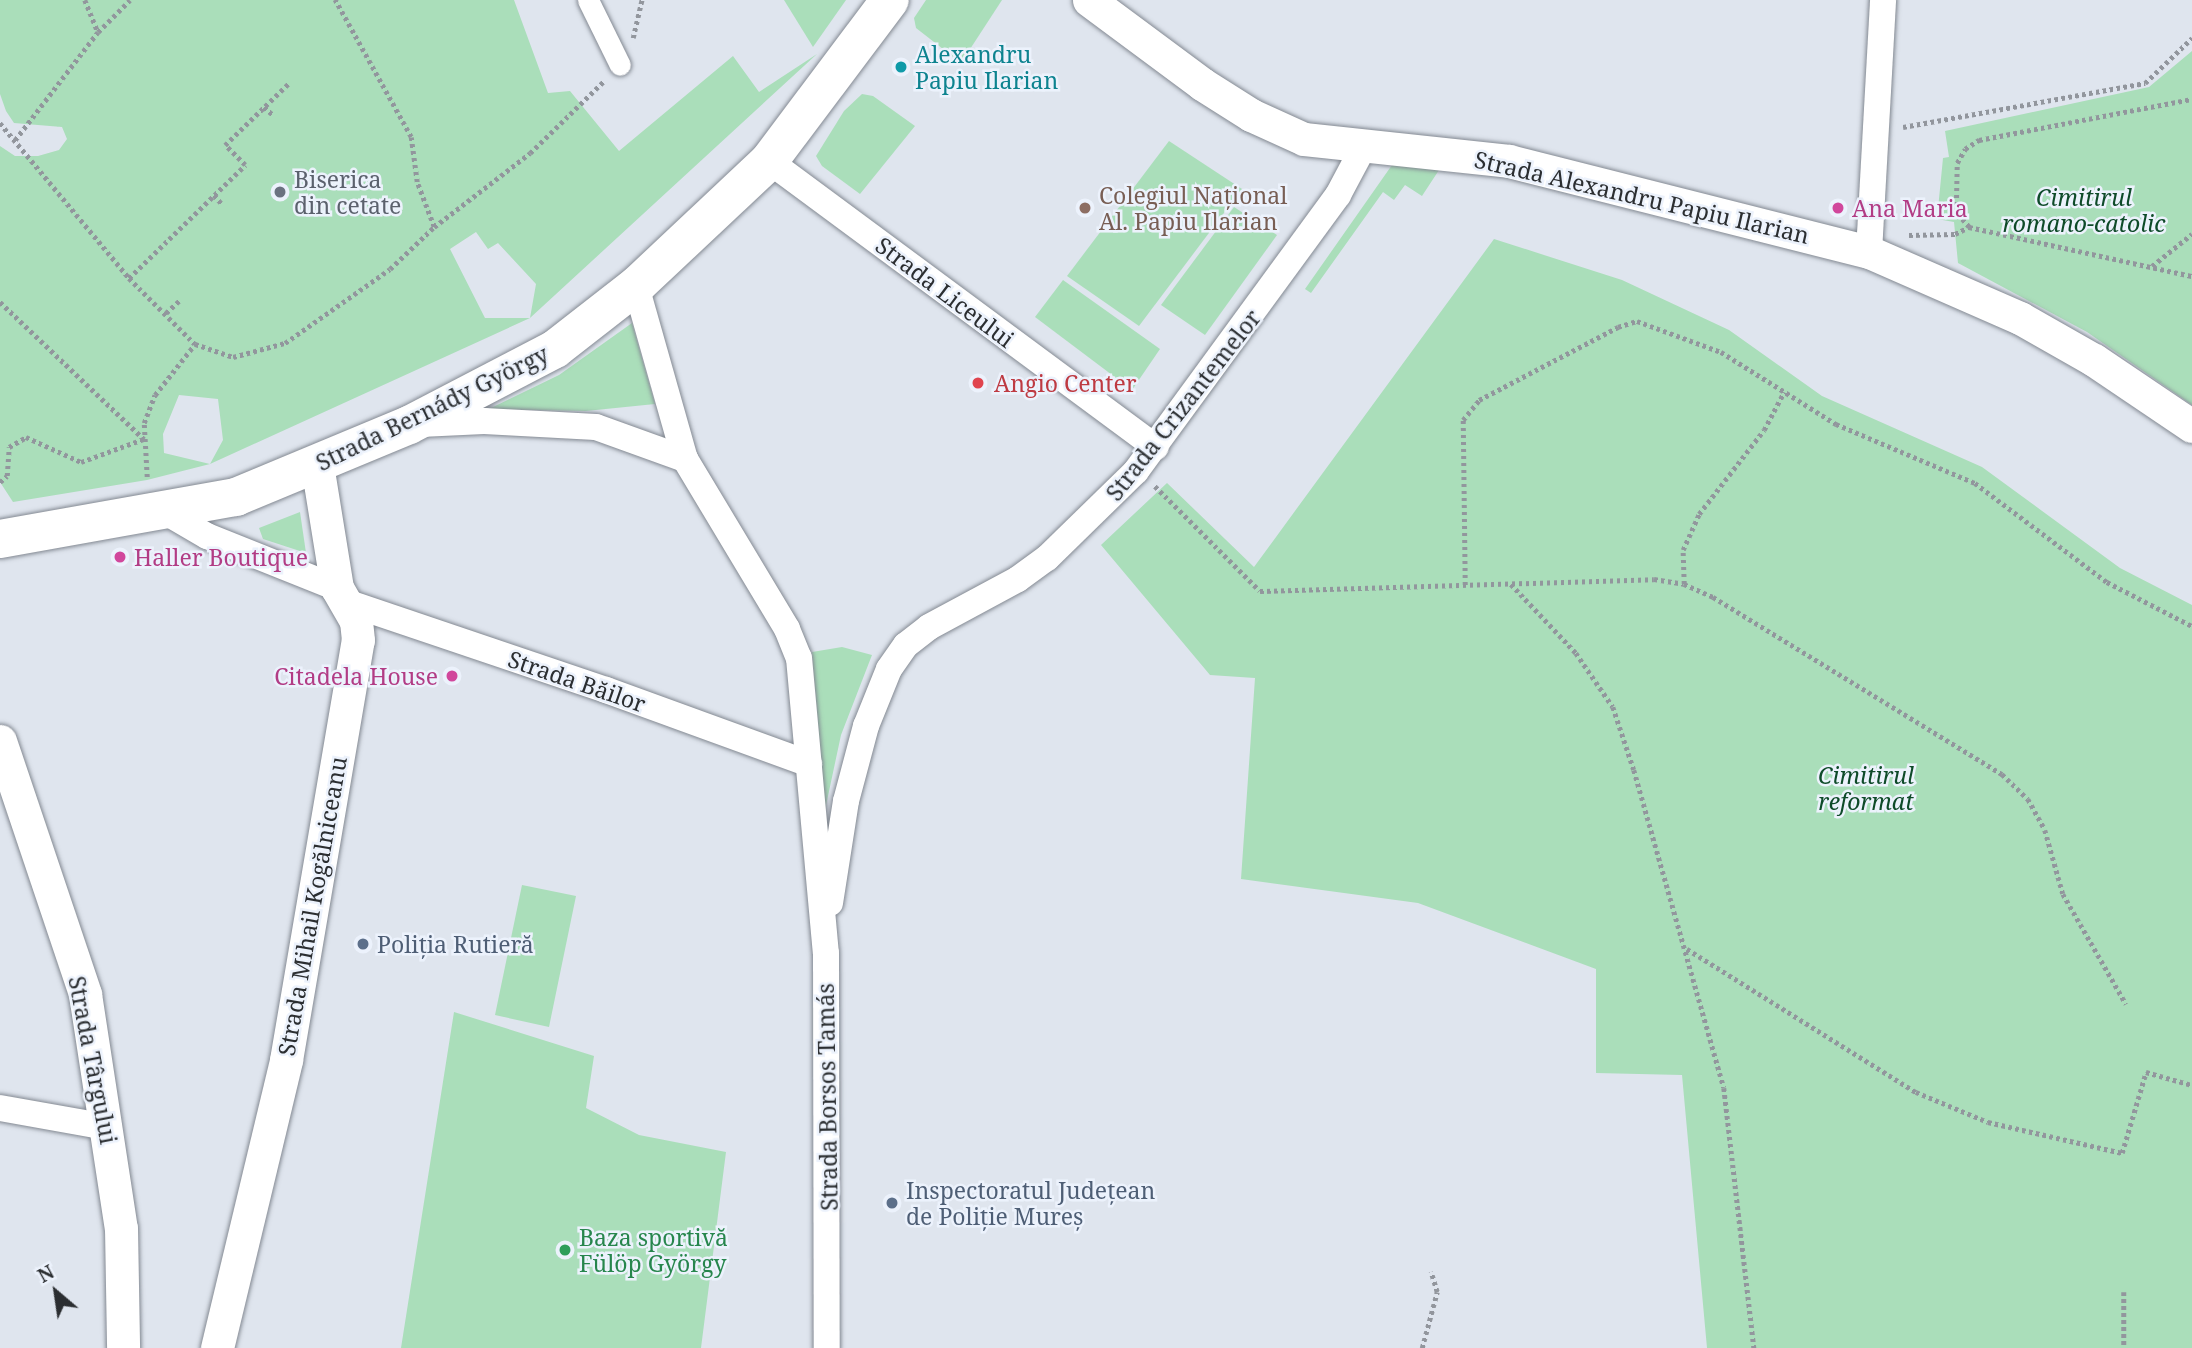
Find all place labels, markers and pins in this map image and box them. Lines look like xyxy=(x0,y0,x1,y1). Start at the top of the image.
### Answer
place label: Alexandru Papiu Ilarian xyxy=(915,40,1058,94)
marker: Alexandru Papiu Ilarian xyxy=(893,59,909,75)
place label: Biserica din cetate xyxy=(294,165,401,219)
place label: Colegiul Național Al. Papiu Ilarian xyxy=(1099,181,1287,235)
marker: Biserica din cetate xyxy=(272,184,288,200)
place label: Ana Maria xyxy=(1852,194,1968,222)
marker: Colegiul Național Al. Papiu Ilarian xyxy=(1077,200,1093,216)
marker: Ana Maria xyxy=(1830,200,1846,216)
place label: Angio Center xyxy=(994,369,1137,397)
marker: Angio Center xyxy=(968,373,988,393)
place label: Haller Boutique xyxy=(134,543,308,571)
marker: Haller Boutique xyxy=(112,549,128,565)
place label: Citadela House xyxy=(274,662,438,690)
marker: Citadela House xyxy=(444,668,460,684)
place label: Poliția Rutieră xyxy=(377,930,534,958)
marker: Poliția Rutieră xyxy=(355,936,371,952)
place label: Inspectoratul Județean de Poliție Mureș xyxy=(906,1176,1155,1230)
marker: Inspectoratul Județean de Poliție Mureș xyxy=(884,1195,900,1211)
place label: Baza sportivă Fülöp György xyxy=(579,1223,728,1277)
marker: Baza sportivă Fülöp György xyxy=(557,1242,573,1258)

